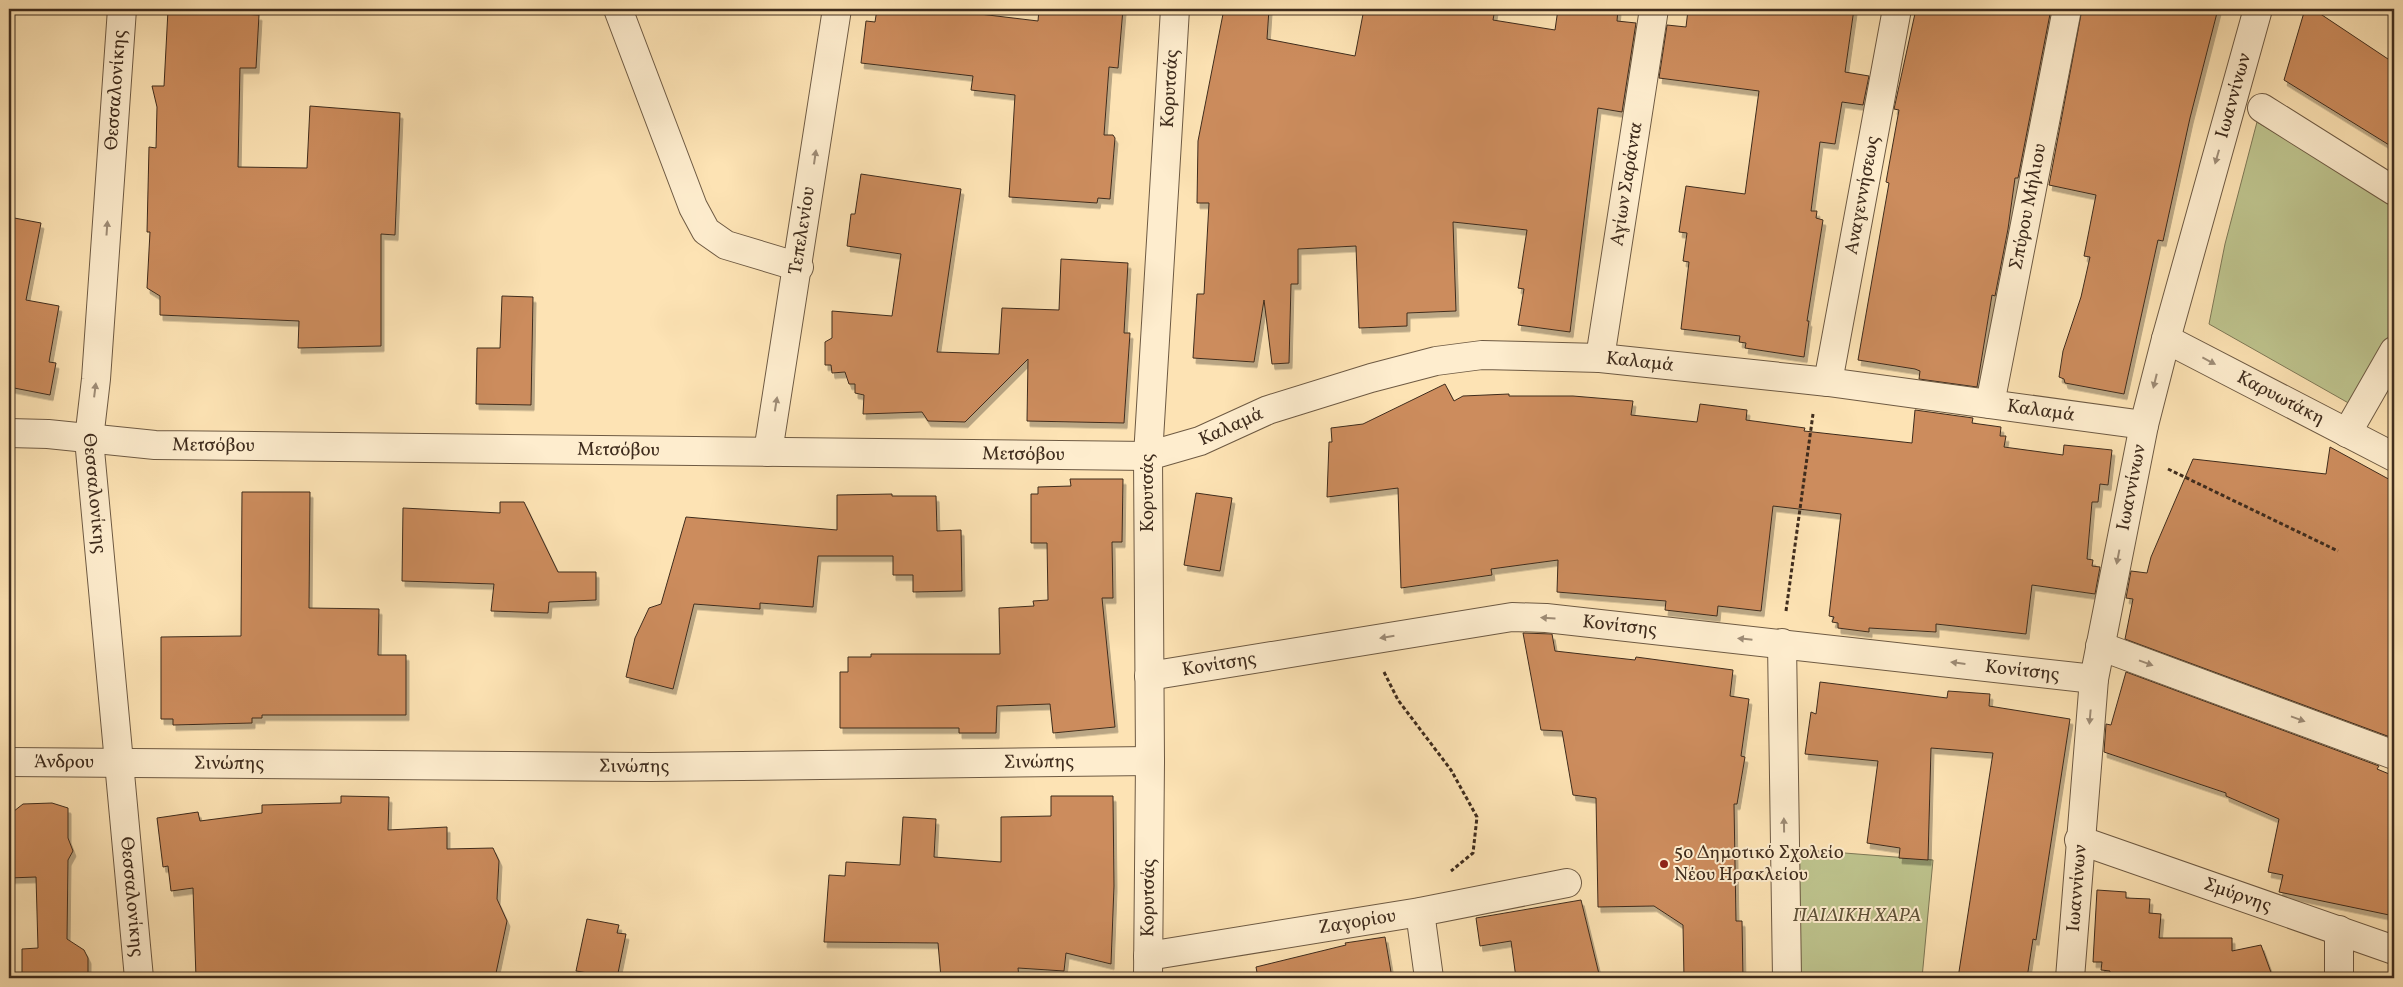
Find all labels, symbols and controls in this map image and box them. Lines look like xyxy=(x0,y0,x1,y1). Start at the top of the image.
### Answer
street label: Θεσσαλονίκης xyxy=(99,29,133,151)
street label: Κορυτσάς xyxy=(1155,49,1186,129)
street label: Ιωαννίνων xyxy=(2210,50,2258,141)
street label: Αγίων Σαράντα xyxy=(1604,120,1649,248)
street label: Αναγεννήσεως xyxy=(1839,134,1886,257)
street label: Σπύρου Μήλιου xyxy=(2003,141,2053,272)
one-way arrow xyxy=(811,149,819,165)
one-way arrow xyxy=(2212,149,2220,164)
street label: Τεπελενίου xyxy=(783,185,822,277)
one-way arrow xyxy=(103,220,111,236)
street label: Καλαμά xyxy=(1605,346,1676,379)
one-way arrow xyxy=(2202,357,2217,365)
street label: Καρυωτάκη xyxy=(2232,365,2329,432)
one-way arrow xyxy=(2151,374,2159,389)
one-way arrow xyxy=(91,382,99,398)
street label: Καλαμά xyxy=(2005,393,2077,428)
one-way arrow xyxy=(772,396,780,412)
street label: Καλαμά xyxy=(1195,401,1268,453)
street label: Θεσσαλονίκης xyxy=(76,432,113,555)
street label: Μετσόβου xyxy=(172,432,255,459)
street label: Μετσόβου xyxy=(577,437,660,464)
street label: Μετσόβου xyxy=(982,441,1065,468)
street label: Ιωαννίνων xyxy=(2110,442,2153,533)
street label: Κορυτσάς xyxy=(1135,454,1161,532)
one-way arrow xyxy=(2114,549,2122,565)
street label: Κονίτσης xyxy=(1581,609,1658,643)
one-way arrow xyxy=(1540,614,1556,622)
one-way arrow xyxy=(1379,634,1395,642)
one-way arrow xyxy=(1736,635,1752,643)
street label: Κονίτσης xyxy=(1180,646,1258,683)
street label: Κονίτσης xyxy=(1984,654,2061,688)
one-way arrow xyxy=(1950,659,1966,667)
one-way arrow xyxy=(2139,659,2154,667)
one-way arrow xyxy=(2086,709,2094,725)
one-way arrow xyxy=(2291,716,2306,723)
street label: Άνδρου xyxy=(34,749,94,776)
street label: Σινώπης xyxy=(1004,749,1074,776)
street label: Σινώπης xyxy=(194,750,264,777)
street label: Σινώπης xyxy=(599,754,669,780)
one-way arrow xyxy=(1780,816,1788,832)
street label: Θεσσαλονίκης xyxy=(113,835,150,958)
place label: 5ο Δημοτικό Σχολείο Νέου Ηρακλείου xyxy=(1674,840,1844,888)
street label: Ιωαννίνων xyxy=(2061,844,2094,933)
marker: 5ο Δημοτικό Σχολείο Νέου Ηρακλείου xyxy=(1658,858,1670,870)
street label: Κορυτσάς xyxy=(1135,859,1162,937)
street label: Σμύρνης xyxy=(2200,872,2275,919)
street label: Ζαγορίου xyxy=(1317,903,1398,941)
park label: ΠΑΙΔΙΚΗ ΧΑΡΑ xyxy=(1792,903,1922,929)

